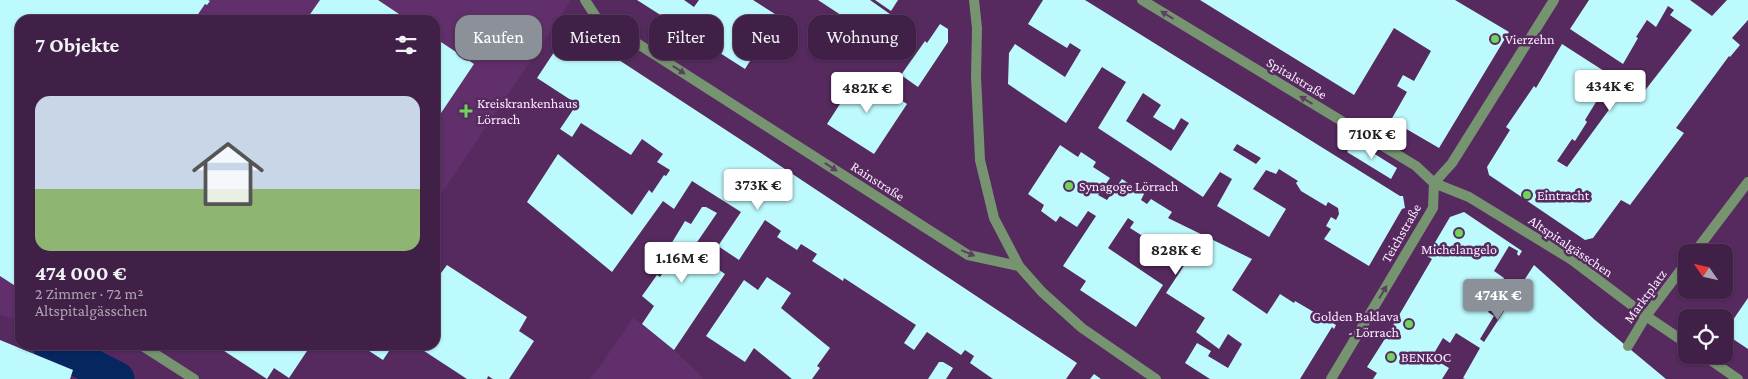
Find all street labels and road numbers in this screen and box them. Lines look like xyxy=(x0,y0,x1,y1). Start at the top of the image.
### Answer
street label: Spitalstraße xyxy=(1264,54,1330,102)
street label: Rainstraße xyxy=(848,158,908,204)
street label: Teichstraße xyxy=(1378,201,1424,265)
street label: Altspitalgässchen xyxy=(1526,212,1617,280)
street label: Marktplatz xyxy=(1620,266,1670,326)

